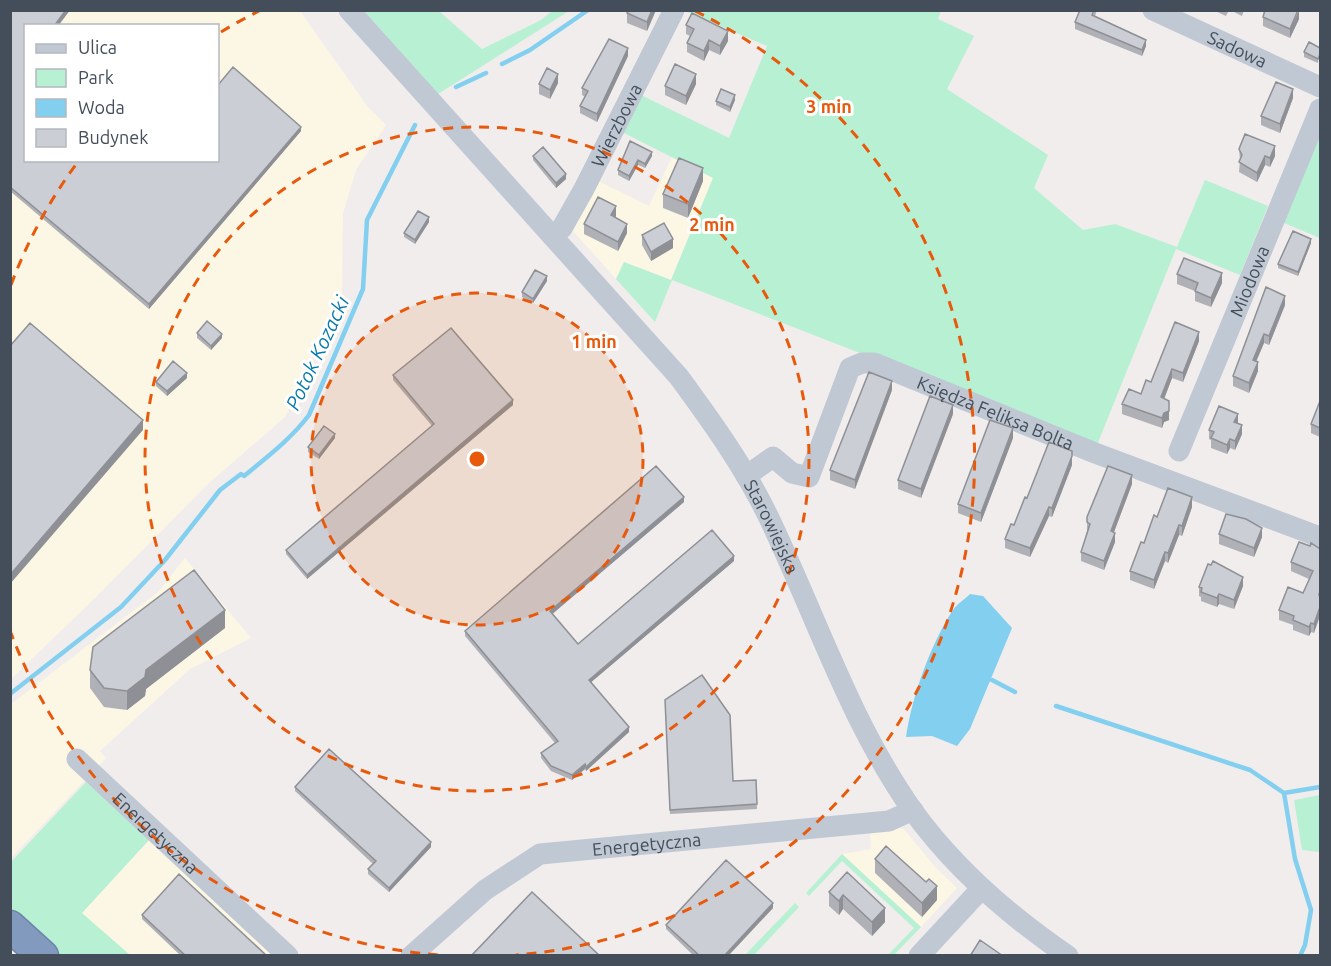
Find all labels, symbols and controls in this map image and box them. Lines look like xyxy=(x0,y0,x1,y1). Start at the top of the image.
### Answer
legend xyxy=(24,24,219,162)
street label: Sadowa xyxy=(1205,27,1270,71)
text: Ulica xyxy=(78,37,117,57)
text: Park xyxy=(78,67,114,87)
street label: Wierzbowa xyxy=(587,80,645,170)
text: 3 min xyxy=(806,96,852,116)
text: Woda xyxy=(78,97,125,117)
text: Budynek xyxy=(78,127,148,147)
text: 2 min xyxy=(689,214,735,234)
street label: Miodowa xyxy=(1226,242,1273,319)
water label: Potok Kozacki xyxy=(281,292,354,414)
text: 1 min xyxy=(571,331,617,351)
street label: Księdza Feliksa Bolta xyxy=(914,372,1077,453)
centre of rings xyxy=(467,449,487,469)
street label: Starowiejska xyxy=(741,476,803,577)
street label: Energetyczna xyxy=(109,788,203,877)
street label: Energetyczna xyxy=(591,829,702,859)

